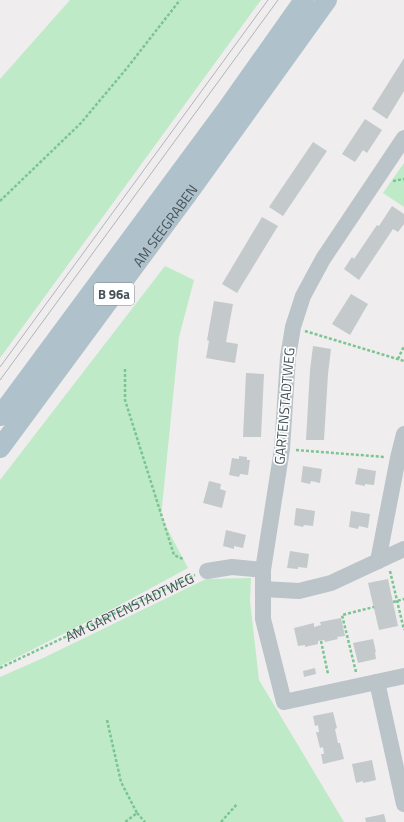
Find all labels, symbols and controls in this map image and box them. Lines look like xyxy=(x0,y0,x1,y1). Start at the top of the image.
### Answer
street label: AM SEEGRABEN xyxy=(127,180,202,271)
road number: B 96a xyxy=(94,283,134,305)
street label: GARTENSTADTWEG xyxy=(268,347,300,465)
street label: AM GARTENSTADTWEG xyxy=(61,567,197,646)

